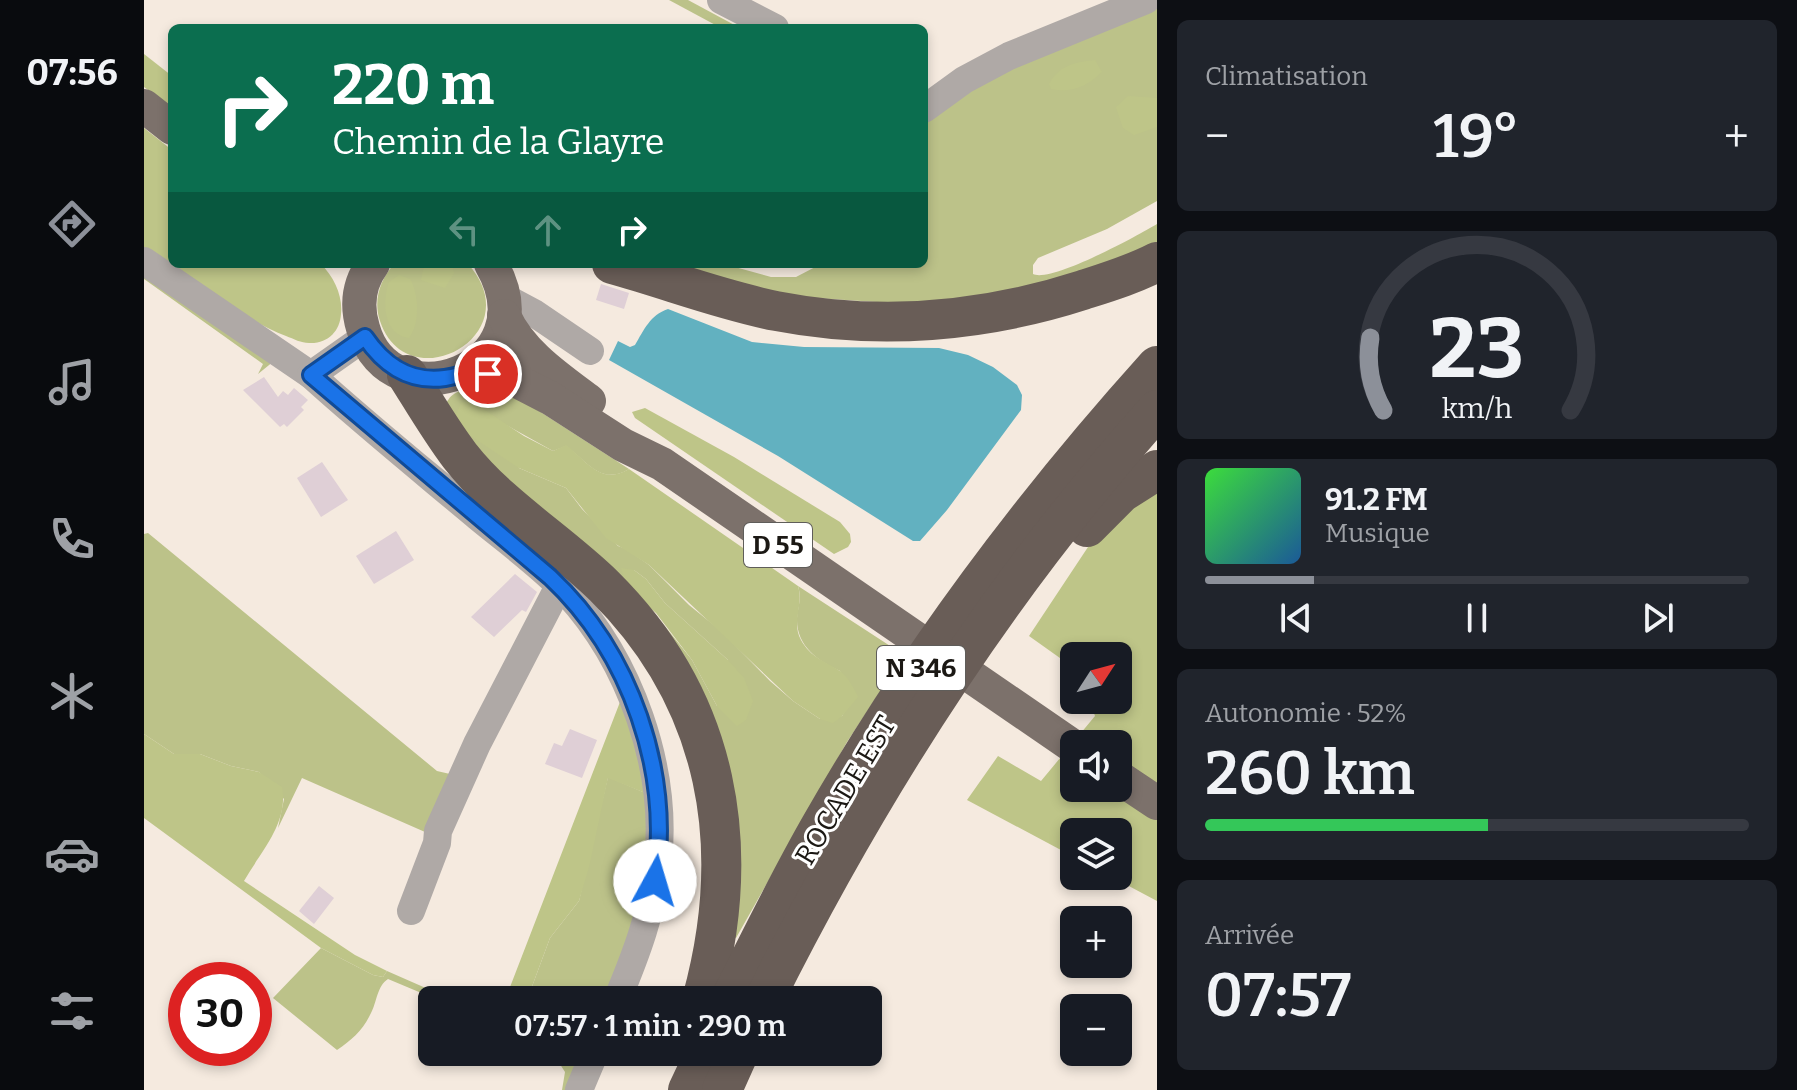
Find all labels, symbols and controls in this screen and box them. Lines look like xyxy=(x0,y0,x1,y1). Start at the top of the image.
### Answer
text: 07:56 xyxy=(26,51,118,95)
text: 220 m xyxy=(332,52,494,119)
icon: right xyxy=(200,56,304,160)
text: Climatisation xyxy=(1205,61,1368,92)
text: 19° xyxy=(1433,101,1520,173)
text: − xyxy=(1205,110,1229,163)
text: + xyxy=(1724,110,1749,163)
text: Chemin de la Glayre xyxy=(332,120,665,164)
icon: directions xyxy=(44,196,100,252)
icon: left xyxy=(442,208,486,252)
icon: ahead xyxy=(526,208,570,252)
icon: right xyxy=(610,208,654,252)
text: 23 xyxy=(1430,298,1524,398)
pin xyxy=(454,340,522,408)
icon: arrive xyxy=(466,352,510,396)
icon: music xyxy=(44,354,100,410)
text: km/h xyxy=(1442,391,1513,426)
text: 91.2 FM xyxy=(1325,482,1428,518)
icon: phone xyxy=(44,511,100,567)
text: Musique xyxy=(1325,518,1430,549)
road number: D 55 xyxy=(744,523,812,567)
icon: previous xyxy=(1274,596,1318,640)
icon: pause xyxy=(1455,596,1499,640)
icon: next xyxy=(1636,596,1680,640)
north arrow xyxy=(1060,642,1132,714)
map controls xyxy=(1060,642,1132,1066)
road number: N 346 xyxy=(877,646,965,690)
icon: climate xyxy=(44,668,100,724)
text: Autonomie · 52% xyxy=(1205,698,1406,729)
street label: ROCADE EST xyxy=(788,710,903,871)
button: sound xyxy=(1060,730,1132,802)
text: 260 km xyxy=(1205,738,1415,810)
button: layers xyxy=(1060,818,1132,890)
icon: car xyxy=(44,826,100,882)
position arrow xyxy=(613,839,697,923)
button: + xyxy=(1060,906,1132,978)
text: Arrivée xyxy=(1205,920,1294,951)
text: 07:57 xyxy=(1205,960,1351,1032)
speed limit sign: 30 xyxy=(168,962,272,1066)
icon: filters xyxy=(44,983,100,1039)
button: − xyxy=(1060,994,1132,1066)
text: 07:57 · 1 min · 290 m xyxy=(514,1008,786,1044)

